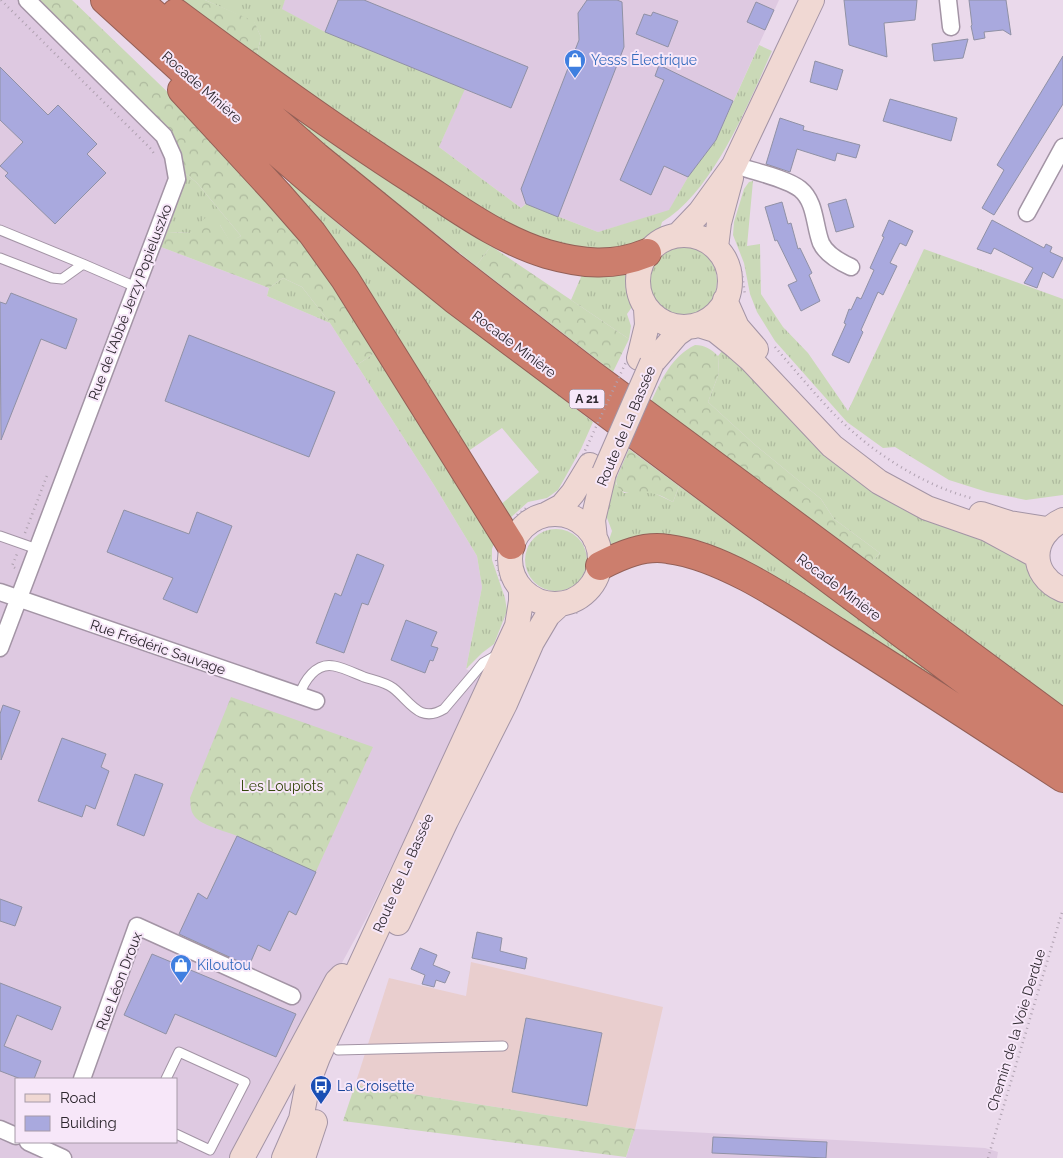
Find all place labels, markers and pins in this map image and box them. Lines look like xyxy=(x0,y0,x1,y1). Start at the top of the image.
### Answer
shop icon: Yesss Électrique xyxy=(563,48,587,79)
place label: Yesss Électrique xyxy=(591,51,697,68)
shop icon: Kiloutou xyxy=(169,953,193,984)
place label: Kiloutou xyxy=(197,957,251,973)
bus stop icon: La Croisette xyxy=(309,1074,333,1105)
place label: La Croisette xyxy=(337,1078,414,1094)

